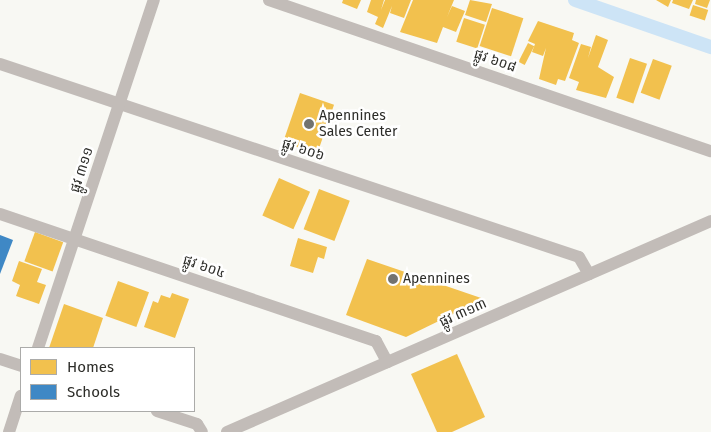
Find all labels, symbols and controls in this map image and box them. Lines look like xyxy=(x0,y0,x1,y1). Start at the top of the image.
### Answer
street label: ផ្លូវ ៦០៨ xyxy=(472,46,518,76)
place label: Apennines Sales Center xyxy=(319,108,397,140)
marker: Apennines Sales Center xyxy=(303,118,315,130)
street label: ផ្លូវ ៦០៦ xyxy=(280,135,326,165)
street label: ផ្លូវ ៣១១ xyxy=(67,145,97,195)
street label: ផ្លូវ ៦០៤ xyxy=(181,252,227,282)
place label: Apennines xyxy=(403,271,470,287)
marker: Apennines xyxy=(387,273,399,285)
street label: ផ្លូវ ៣១៣ xyxy=(437,295,489,331)
legend xyxy=(20,347,195,412)
text: Homes xyxy=(67,358,114,376)
text: Schools xyxy=(67,383,120,401)

